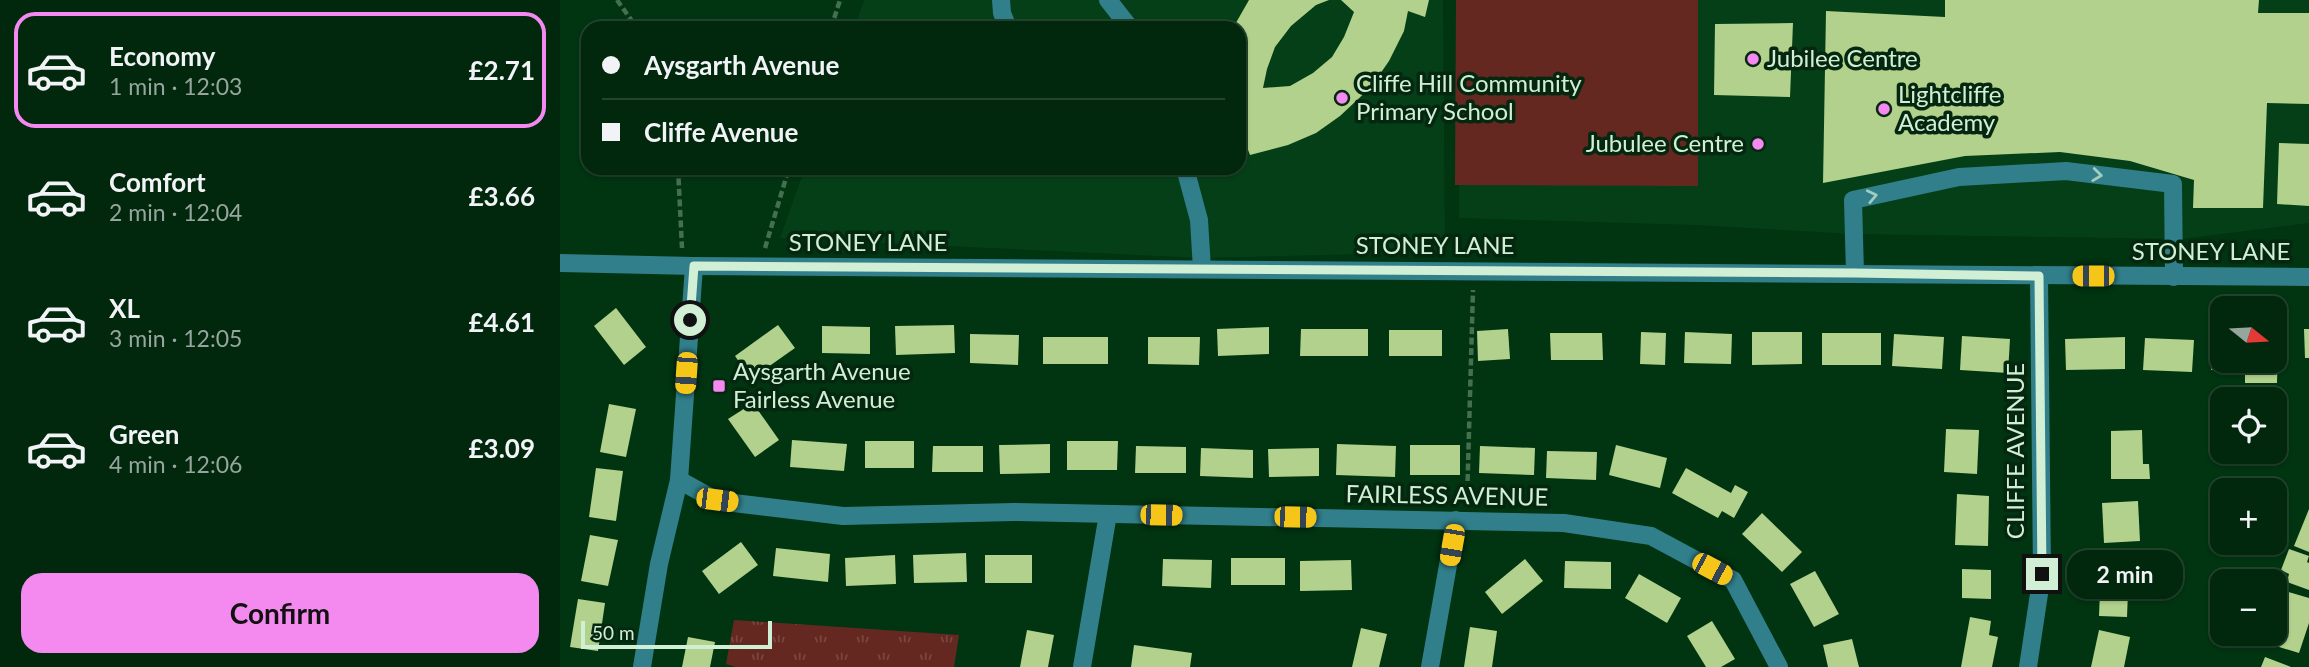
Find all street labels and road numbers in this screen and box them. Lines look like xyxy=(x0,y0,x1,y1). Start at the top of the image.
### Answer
street label: STONEY LANE xyxy=(789,227,947,256)
street label: STONEY LANE xyxy=(1356,230,1514,259)
street label: STONEY LANE xyxy=(2132,236,2290,265)
street label: CLIFFE AVENUE xyxy=(2000,363,2029,539)
street label: FAIRLESS AVENUE xyxy=(1345,478,1549,511)

